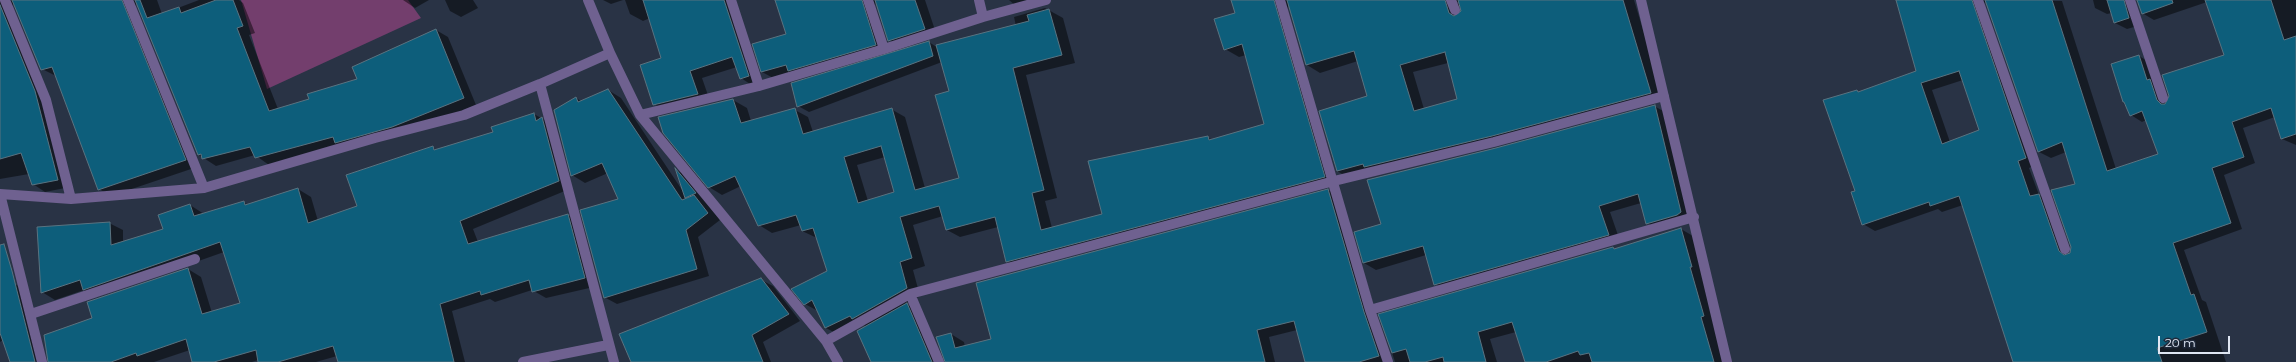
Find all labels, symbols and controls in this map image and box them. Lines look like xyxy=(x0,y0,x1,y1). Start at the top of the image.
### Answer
scale bar xyxy=(2160,328,2232,354)
text: 20 m xyxy=(2165,335,2196,350)

